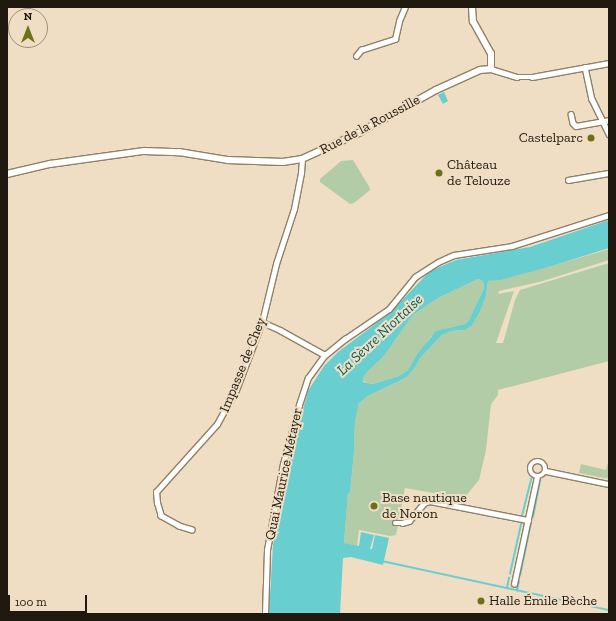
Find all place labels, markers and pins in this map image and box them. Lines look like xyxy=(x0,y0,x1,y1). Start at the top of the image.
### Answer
place label: Castelparc xyxy=(519,130,583,146)
marker: Castelparc xyxy=(586,133,596,143)
place label: Château de Telouze xyxy=(447,157,511,190)
marker: Château de Telouze xyxy=(434,168,444,178)
place label: Base nautique de Noron xyxy=(382,490,467,522)
marker: Base nautique de Noron xyxy=(369,501,379,511)
place label: Halle Émile Bèche xyxy=(489,593,597,609)
marker: Halle Émile Bèche xyxy=(476,596,486,606)

